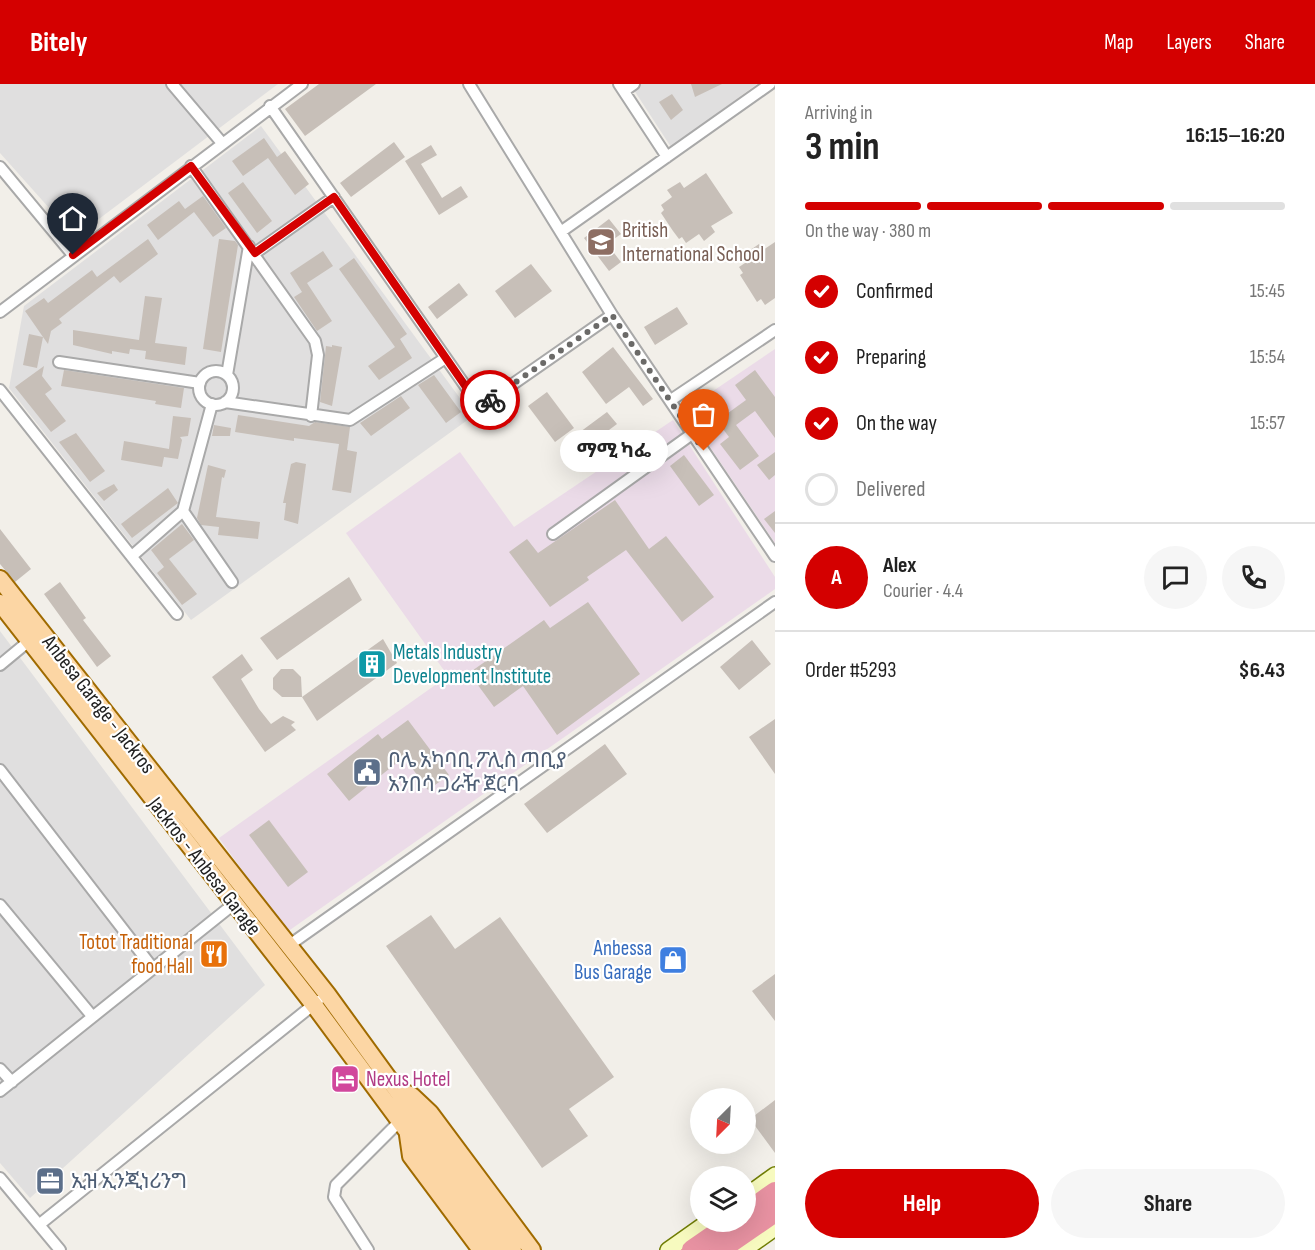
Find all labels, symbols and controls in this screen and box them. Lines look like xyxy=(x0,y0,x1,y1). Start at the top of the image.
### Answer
text: Bitely xyxy=(30,26,87,59)
text: Map xyxy=(1104,30,1133,55)
text: Layers xyxy=(1166,30,1212,55)
text: Share xyxy=(1245,30,1285,55)
text: Arriving in xyxy=(805,101,873,125)
text: 16:15–16:20 xyxy=(1186,122,1285,149)
text: 3 min xyxy=(805,124,880,171)
pin xyxy=(47,193,98,255)
icon: home xyxy=(56,202,89,235)
place label: British International School xyxy=(622,218,764,267)
text: On the way · 380 m xyxy=(805,219,931,243)
school or university icon: British International School xyxy=(585,226,617,258)
icon: check xyxy=(805,275,838,308)
text: Confirmed xyxy=(856,278,933,305)
text: 15:45 xyxy=(1250,279,1285,303)
icon: check xyxy=(805,341,838,374)
text: Preparing xyxy=(856,344,926,371)
text: 15:54 xyxy=(1250,345,1285,369)
courier xyxy=(460,370,520,430)
icon: bike xyxy=(474,384,507,417)
pin xyxy=(678,389,729,451)
icon: bag xyxy=(687,398,720,431)
icon: check xyxy=(805,407,838,440)
text: On the way xyxy=(856,410,937,437)
text: 15:57 xyxy=(1250,411,1285,435)
callout: ማሚ ካፌ xyxy=(560,430,668,472)
text: ማሚ ካፌ xyxy=(577,439,651,463)
text: Delivered xyxy=(856,476,925,503)
button: chat xyxy=(1144,546,1207,609)
button: phone xyxy=(1222,546,1285,609)
text: Alex xyxy=(883,552,916,579)
text: A xyxy=(831,564,842,591)
text: Courier · 4.4 xyxy=(883,579,963,603)
street label: Anbesa Garage - Jackros xyxy=(36,629,160,778)
place label: Metals Industry Development Institute xyxy=(393,640,551,689)
building icon: Metals Industry Development Institute xyxy=(356,648,388,680)
text: Order #5293 xyxy=(805,657,897,684)
text: $6.43 xyxy=(1238,657,1285,684)
place label: ቦሌ አካባቢ ፖሊስ ጣቢያ አንበሳ ጋራዥ ጀርባ xyxy=(388,748,567,797)
public building icon: ቦሌ አካባቢ ፖሊስ ጣቢያ አንበሳ ጋራዥ ጀርባ xyxy=(351,756,383,788)
street label: Jackros - Anbesa Garage xyxy=(142,791,266,940)
place label: Totot Traditional food Hall xyxy=(79,930,193,979)
place label: Anbessa Bus Garage xyxy=(574,936,652,985)
restaurant icon: Totot Traditional food Hall xyxy=(198,938,230,970)
shop icon: Anbessa Bus Garage xyxy=(657,944,689,976)
hotel icon: Nexus Hotel xyxy=(329,1063,361,1095)
place label: Nexus Hotel xyxy=(366,1067,450,1092)
north arrow xyxy=(690,1088,756,1154)
map controls xyxy=(690,1088,756,1232)
office icon: ኢዝ ኢንጂነሪንግ xyxy=(34,1165,66,1197)
button: layers xyxy=(690,1166,756,1232)
place label: ኢዝ ኢንጂነሪንግ xyxy=(71,1169,187,1194)
button: Help xyxy=(805,1169,1039,1238)
button: Share xyxy=(1051,1169,1285,1238)

